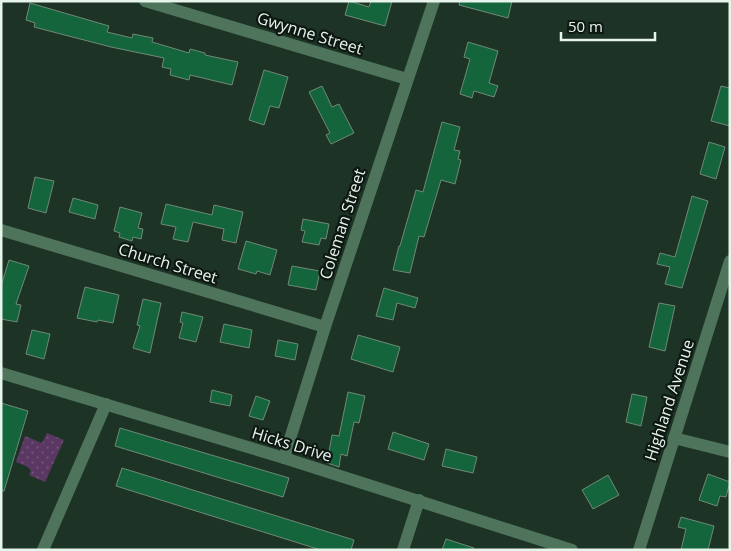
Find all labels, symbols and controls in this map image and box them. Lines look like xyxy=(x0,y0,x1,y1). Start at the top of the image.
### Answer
street label: Gwynne Street xyxy=(254,6,366,60)
scale bar xyxy=(561,10,655,42)
text: 50 m xyxy=(568,16,603,36)
street label: Coleman Street xyxy=(314,166,370,282)
street label: Church Street xyxy=(116,237,221,289)
street label: Highland Avenue xyxy=(639,336,699,464)
street label: Hicks Drive xyxy=(249,421,335,467)

